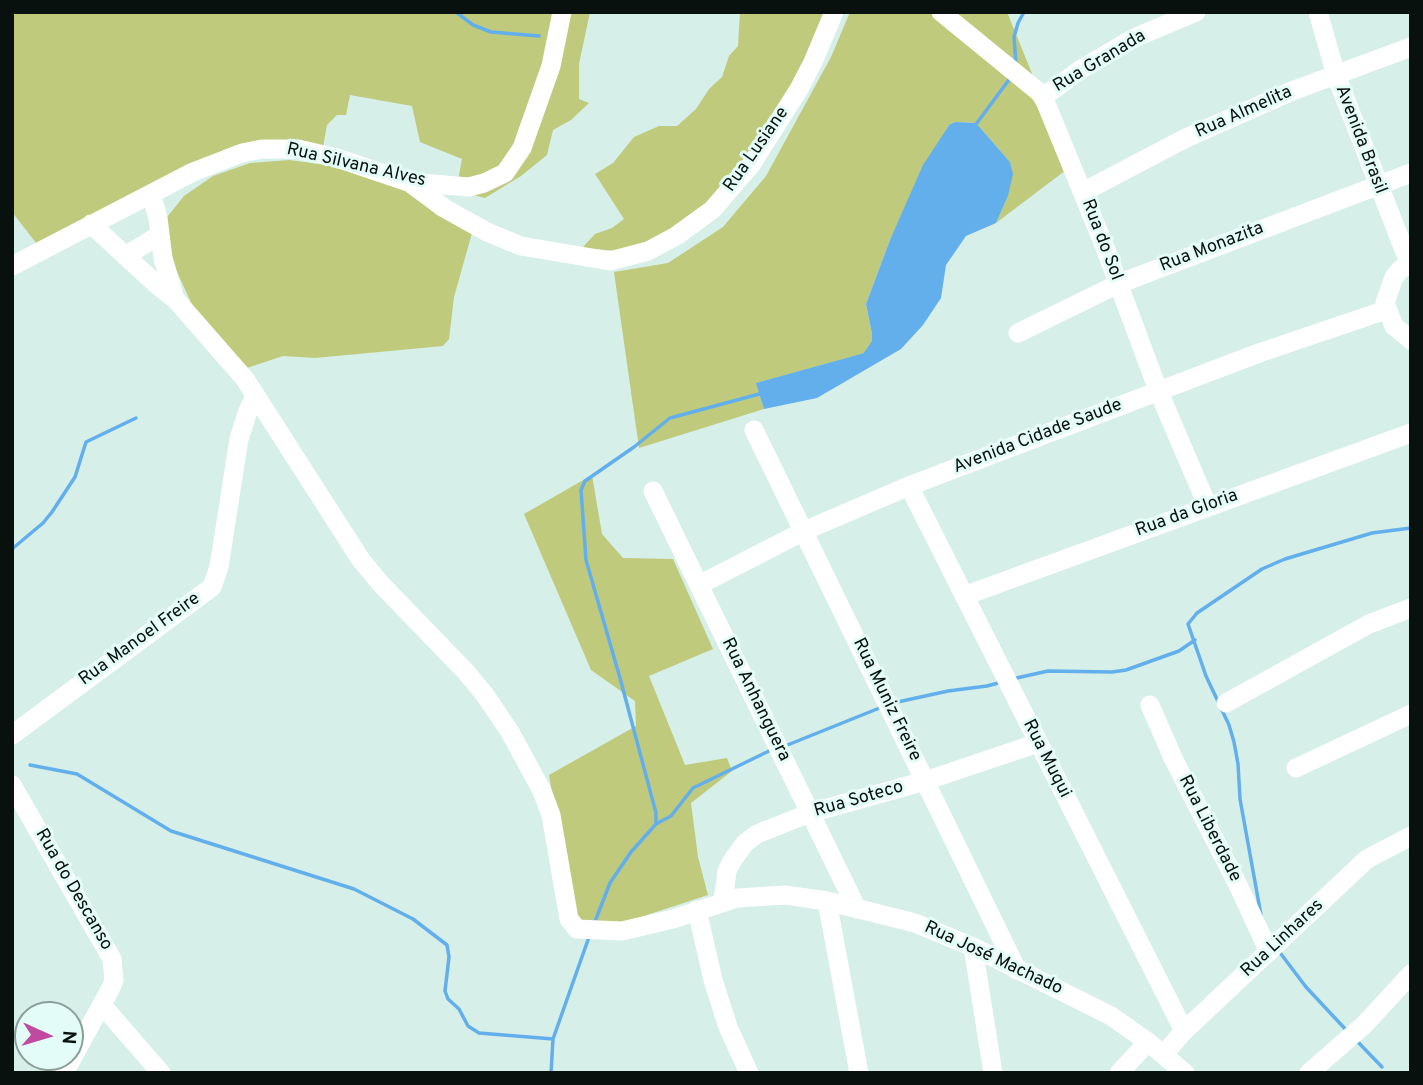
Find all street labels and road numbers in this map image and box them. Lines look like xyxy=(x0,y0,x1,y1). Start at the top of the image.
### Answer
street label: Rua Granada xyxy=(1050,26,1150,98)
street label: Rua Almelita xyxy=(1192,82,1296,144)
street label: Avenida Brasil xyxy=(1329,83,1391,197)
street label: Rua Lusiane xyxy=(720,103,794,197)
street label: Rua Silvana Alves xyxy=(284,139,428,193)
street label: Rua do Sol xyxy=(1076,196,1126,284)
street label: Rua Monazita xyxy=(1157,218,1267,278)
street label: Avenida Cidade Saude xyxy=(951,395,1125,479)
street label: Rua da Gloria xyxy=(1133,485,1241,543)
street label: Rua Manoel Freire xyxy=(75,589,205,691)
street label: Rua Anhanguera xyxy=(716,635,794,765)
street label: Rua Muniz Freire xyxy=(847,635,925,765)
street label: Rua Muqui xyxy=(1017,716,1075,802)
street label: Rua Liberdade xyxy=(1173,772,1245,886)
street label: Rua Soteco xyxy=(812,777,906,823)
street label: Rua do Descanso xyxy=(29,825,117,955)
street label: Rua Linhares xyxy=(1237,895,1329,983)
street label: Rua José Machado xyxy=(920,917,1066,1001)

